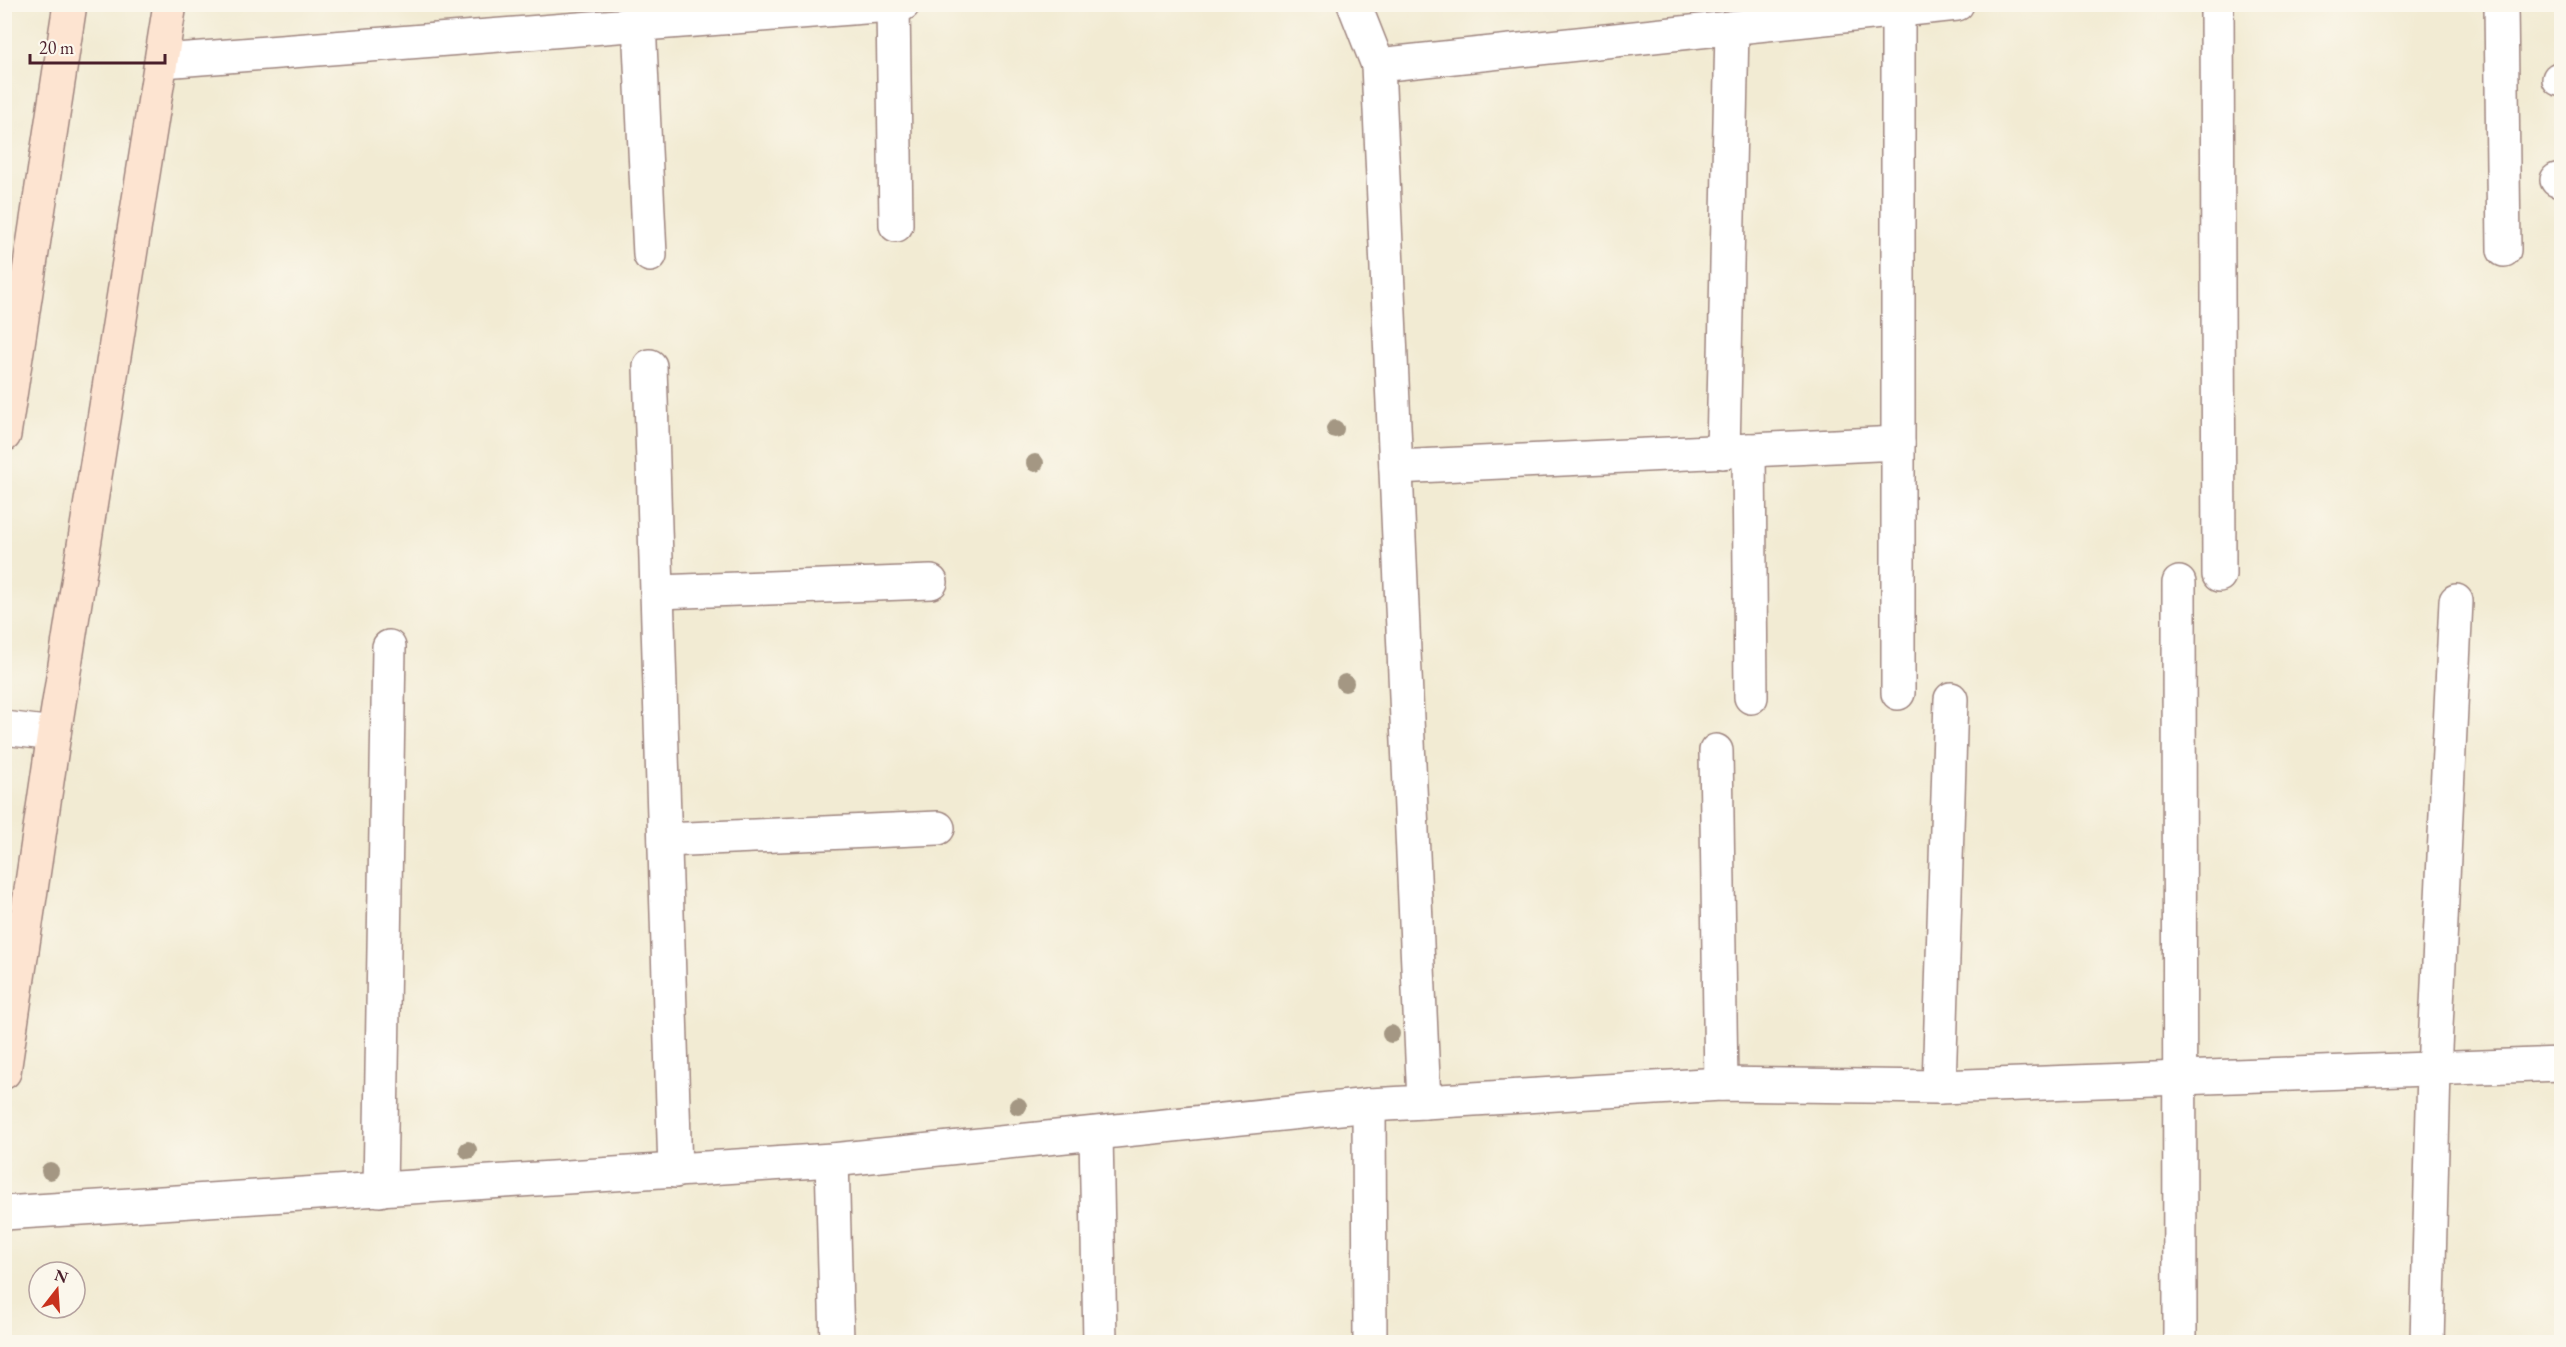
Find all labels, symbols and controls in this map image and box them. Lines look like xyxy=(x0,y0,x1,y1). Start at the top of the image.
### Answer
scale bar xyxy=(30,27,165,65)
text: 20 m xyxy=(39,36,74,59)
north arrow xyxy=(27,1260,87,1320)
text: N xyxy=(52,1264,71,1288)

